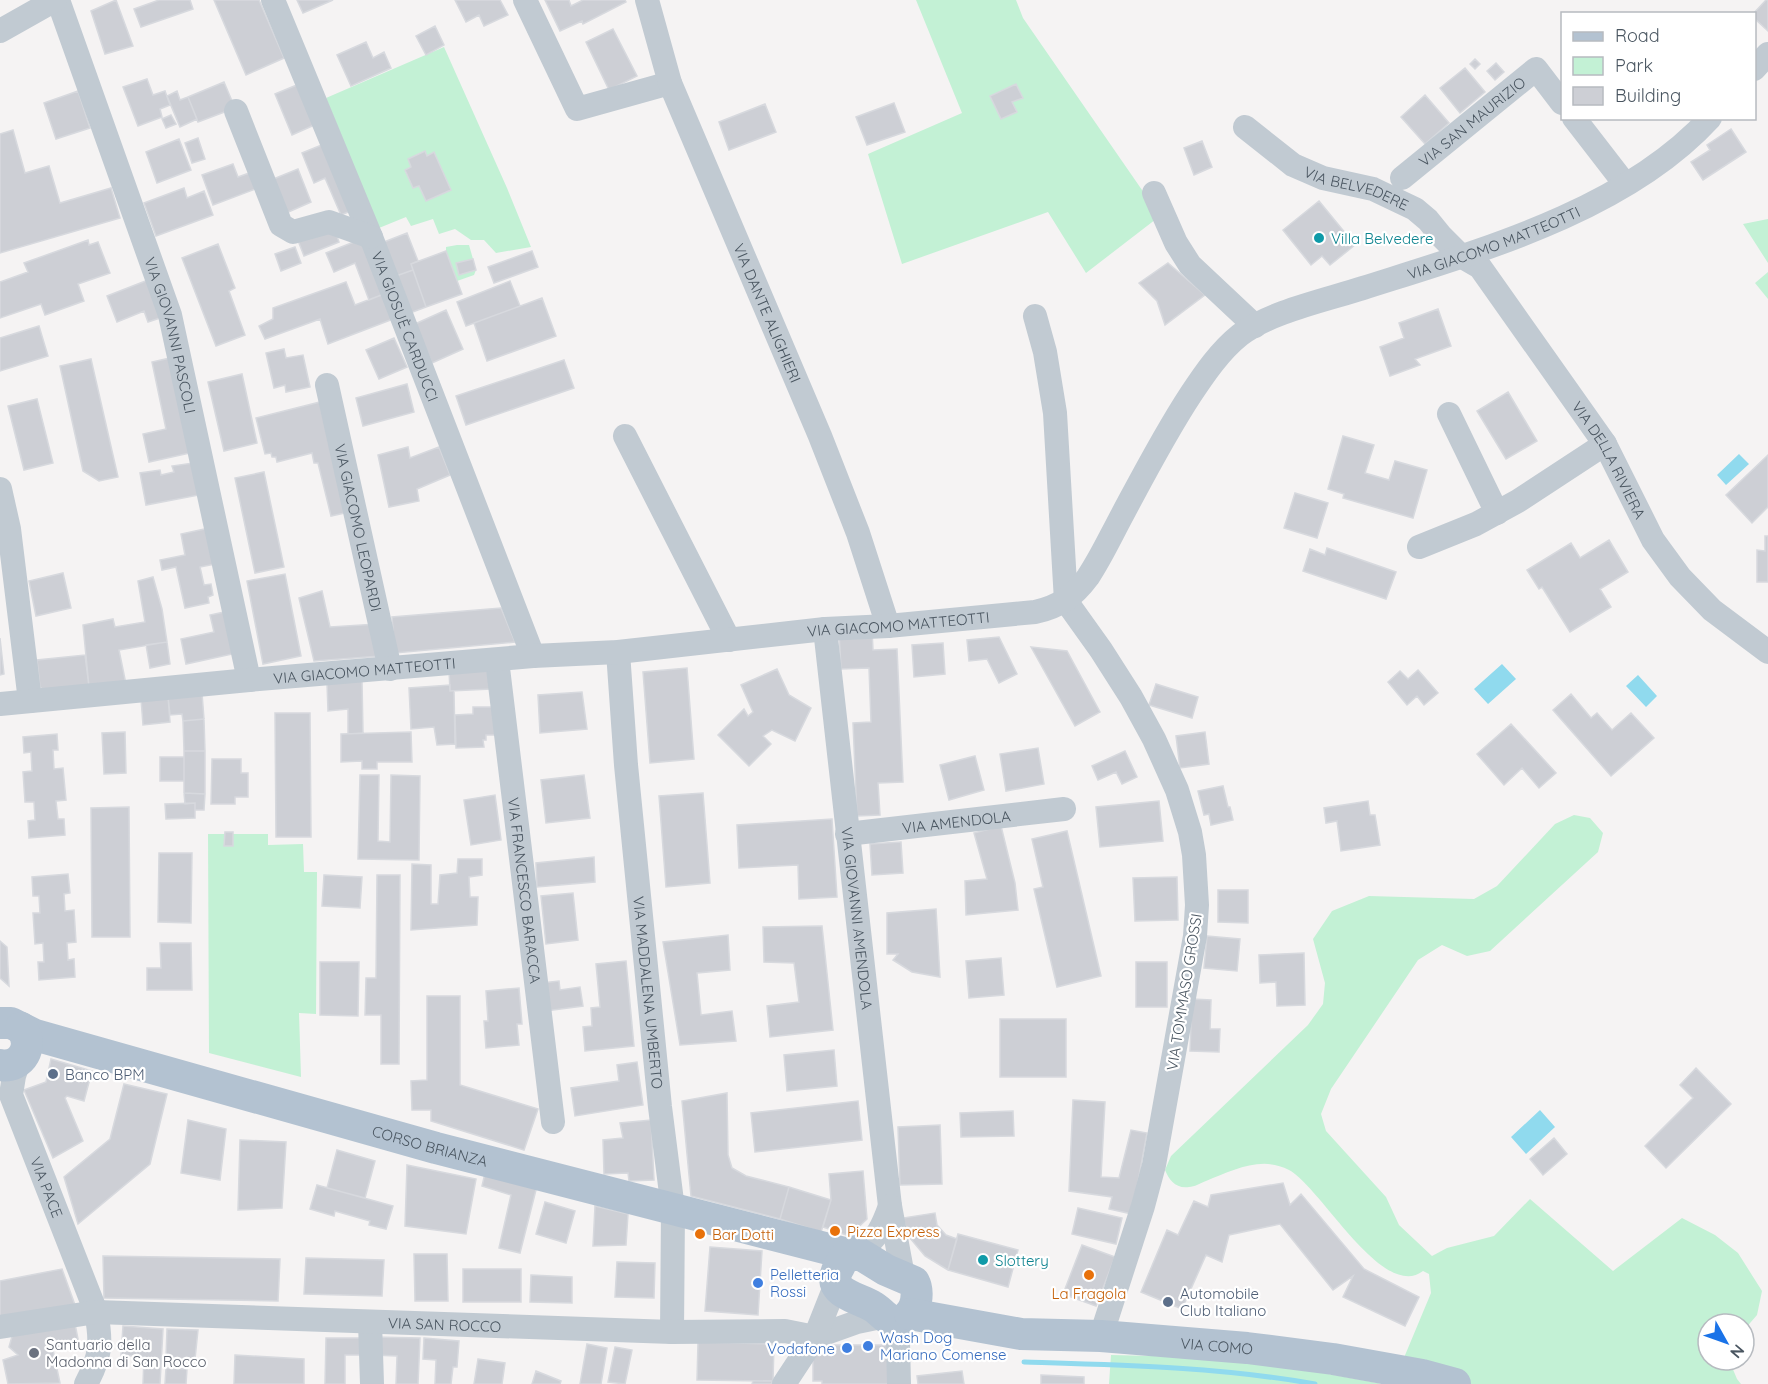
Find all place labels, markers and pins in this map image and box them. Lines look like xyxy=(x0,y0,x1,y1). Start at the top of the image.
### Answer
place label: Villa Belvedere xyxy=(1331,229,1433,248)
marker: Villa Belvedere xyxy=(1312,231,1326,245)
place label: Banco BPM xyxy=(65,1065,145,1084)
marker: Banco BPM xyxy=(46,1067,60,1081)
place label: Pizza Express xyxy=(847,1222,940,1241)
marker: Pizza Express xyxy=(828,1224,842,1238)
place label: Bar Dotti xyxy=(712,1225,774,1244)
marker: Bar Dotti xyxy=(693,1227,707,1241)
place label: Slottery xyxy=(995,1251,1049,1270)
marker: Slottery xyxy=(976,1253,990,1267)
place label: Pelletteria Rossi xyxy=(770,1265,839,1301)
marker: La Fragola xyxy=(1082,1268,1096,1282)
marker: Pelletteria Rossi xyxy=(751,1276,765,1290)
place label: La Fragola xyxy=(1052,1284,1126,1303)
place label: Automobile Club Italiano xyxy=(1180,1284,1266,1320)
marker: Automobile Club Italiano xyxy=(1161,1295,1175,1309)
place label: Wash Dog Mariano Comense xyxy=(880,1328,1007,1364)
place label: Santuario della Madonna di San Rocco xyxy=(46,1335,207,1371)
place label: Vodafone xyxy=(767,1339,835,1358)
marker: Wash Dog Mariano Comense xyxy=(861,1339,875,1353)
marker: Vodafone xyxy=(840,1341,854,1355)
marker: Santuario della Madonna di San Rocco xyxy=(27,1346,41,1360)

